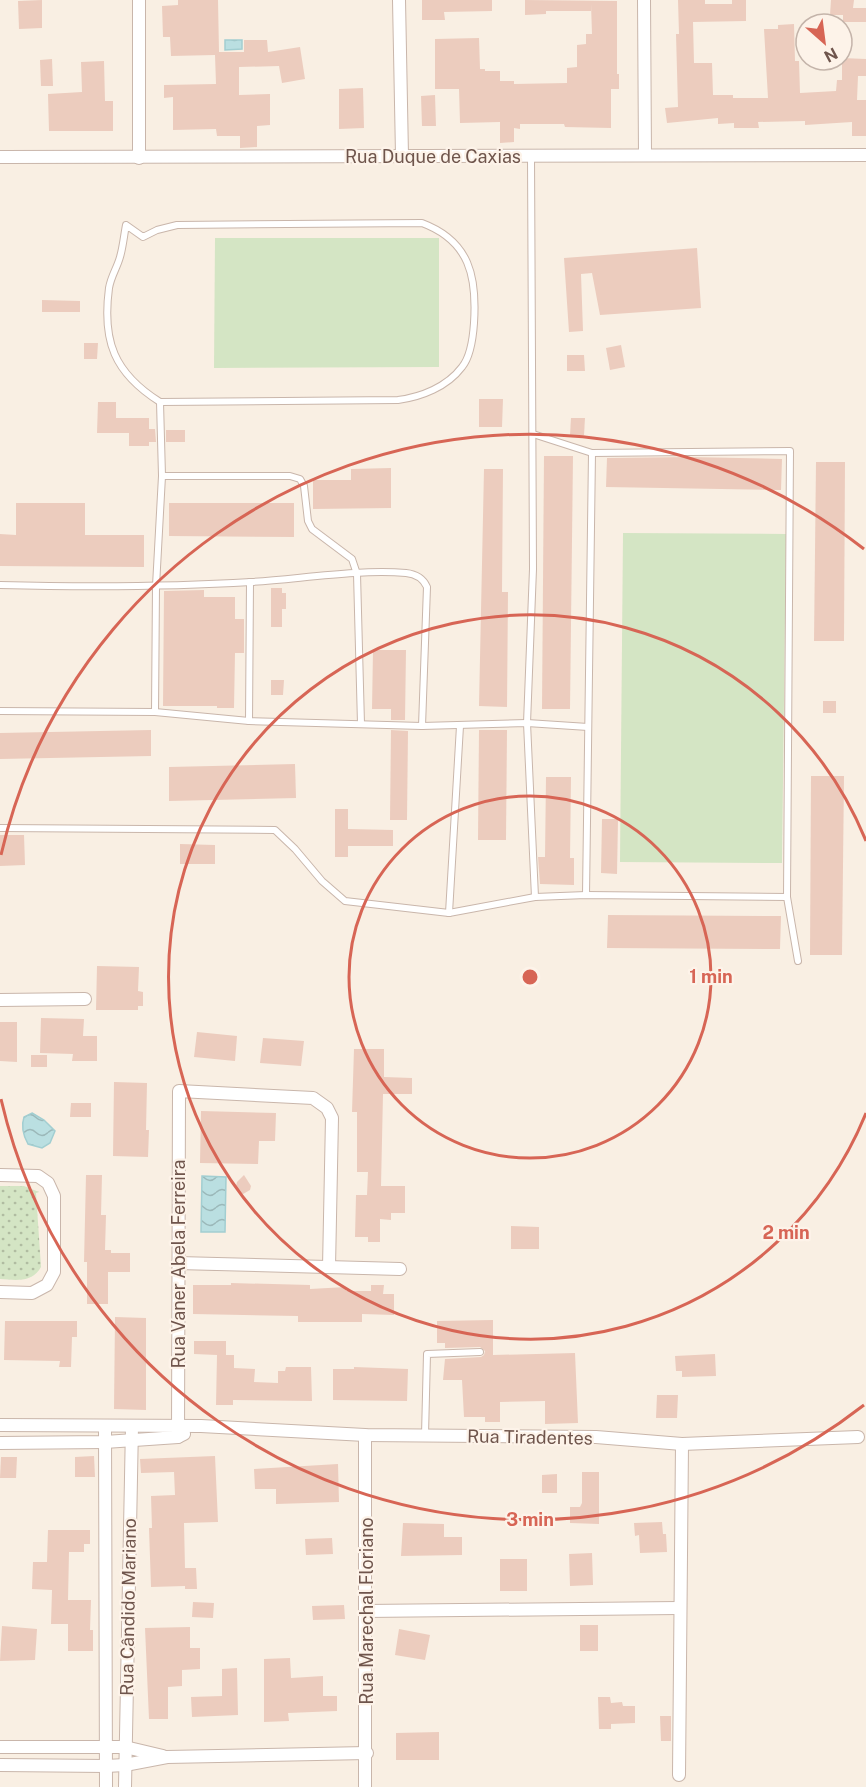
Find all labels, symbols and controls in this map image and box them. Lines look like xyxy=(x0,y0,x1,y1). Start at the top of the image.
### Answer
north arrow xyxy=(794,12,854,72)
text: N xyxy=(821,43,841,66)
street label: Rua Duque de Caxias xyxy=(345,146,521,167)
text: 1 min xyxy=(689,966,733,987)
centre of rings xyxy=(520,967,540,987)
street label: Rua Vaner Abela Ferreira xyxy=(168,1159,189,1369)
text: 2 min xyxy=(762,1222,810,1243)
street label: Rua Tiradentes xyxy=(467,1425,593,1449)
text: 3 min xyxy=(506,1509,554,1530)
street label: Rua Marechal Floriano xyxy=(356,1517,377,1705)
street label: Rua Cândido Mariano xyxy=(116,1518,140,1696)

